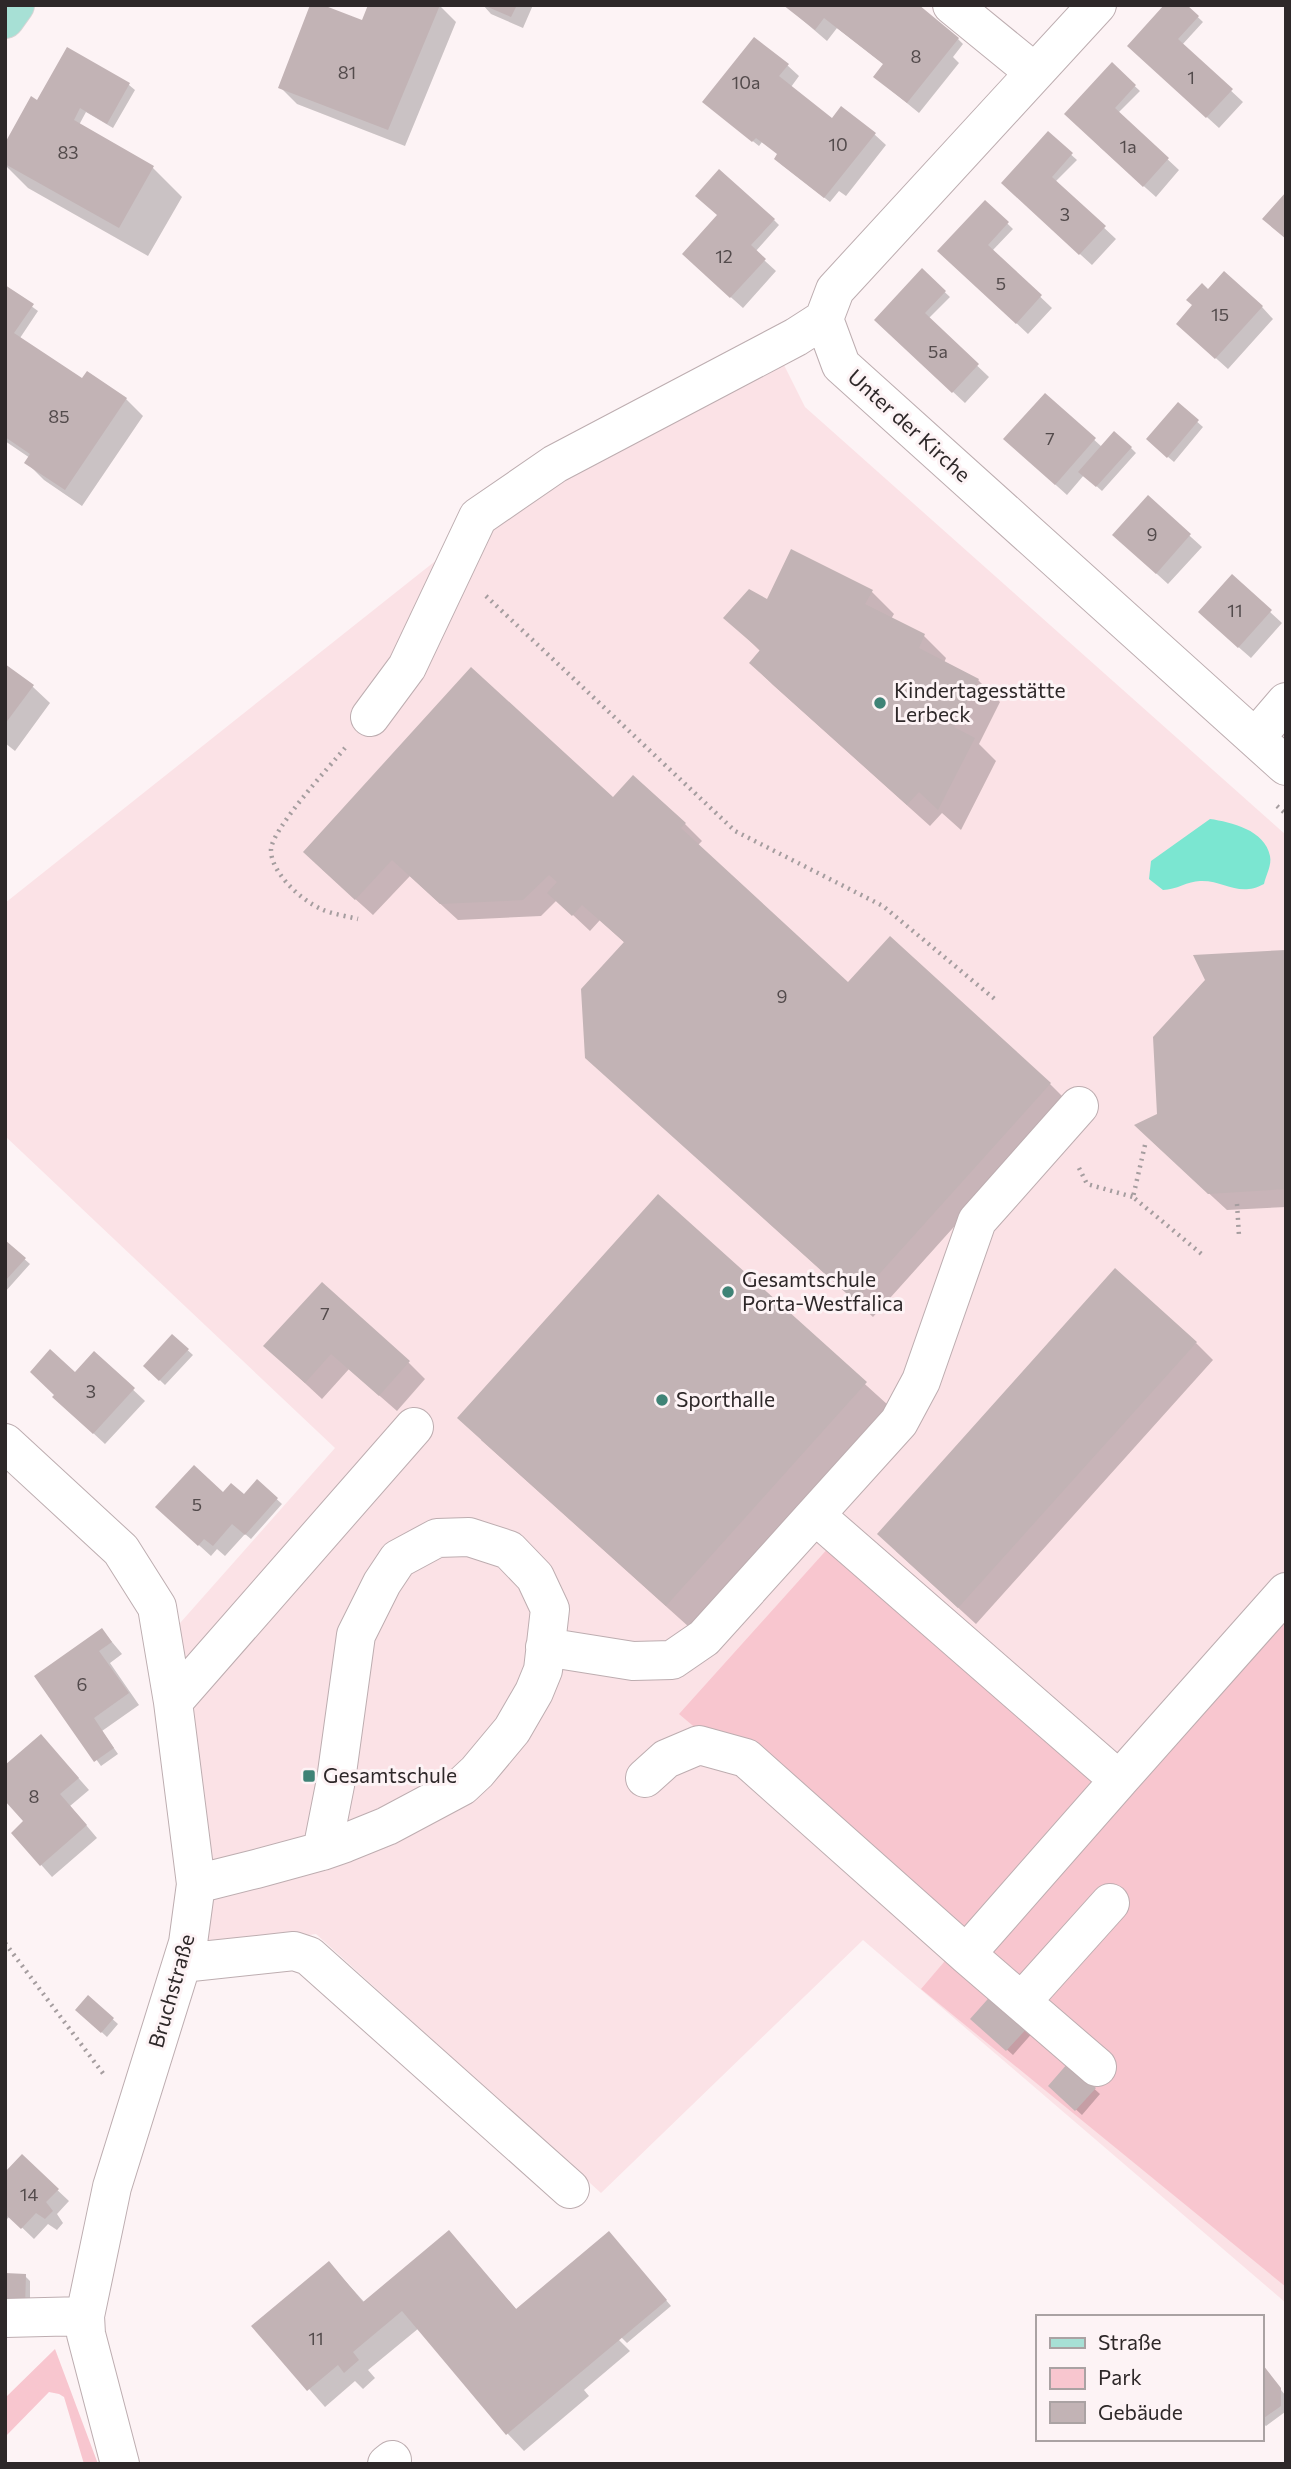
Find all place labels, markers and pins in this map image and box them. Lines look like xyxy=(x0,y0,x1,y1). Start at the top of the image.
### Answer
place label: Kindertagesstätte Lerbeck xyxy=(894,677,1066,726)
marker: Kindertagesstätte Lerbeck xyxy=(872,695,888,711)
place label: Gesamtschule Porta-Westfalica xyxy=(742,1266,903,1315)
marker: Gesamtschule Porta-Westfalica xyxy=(720,1284,736,1300)
place label: Sporthalle xyxy=(676,1386,775,1411)
marker: Sporthalle xyxy=(654,1392,670,1408)
place label: Gesamtschule xyxy=(323,1762,457,1787)
marker: Gesamtschule xyxy=(301,1768,317,1784)

